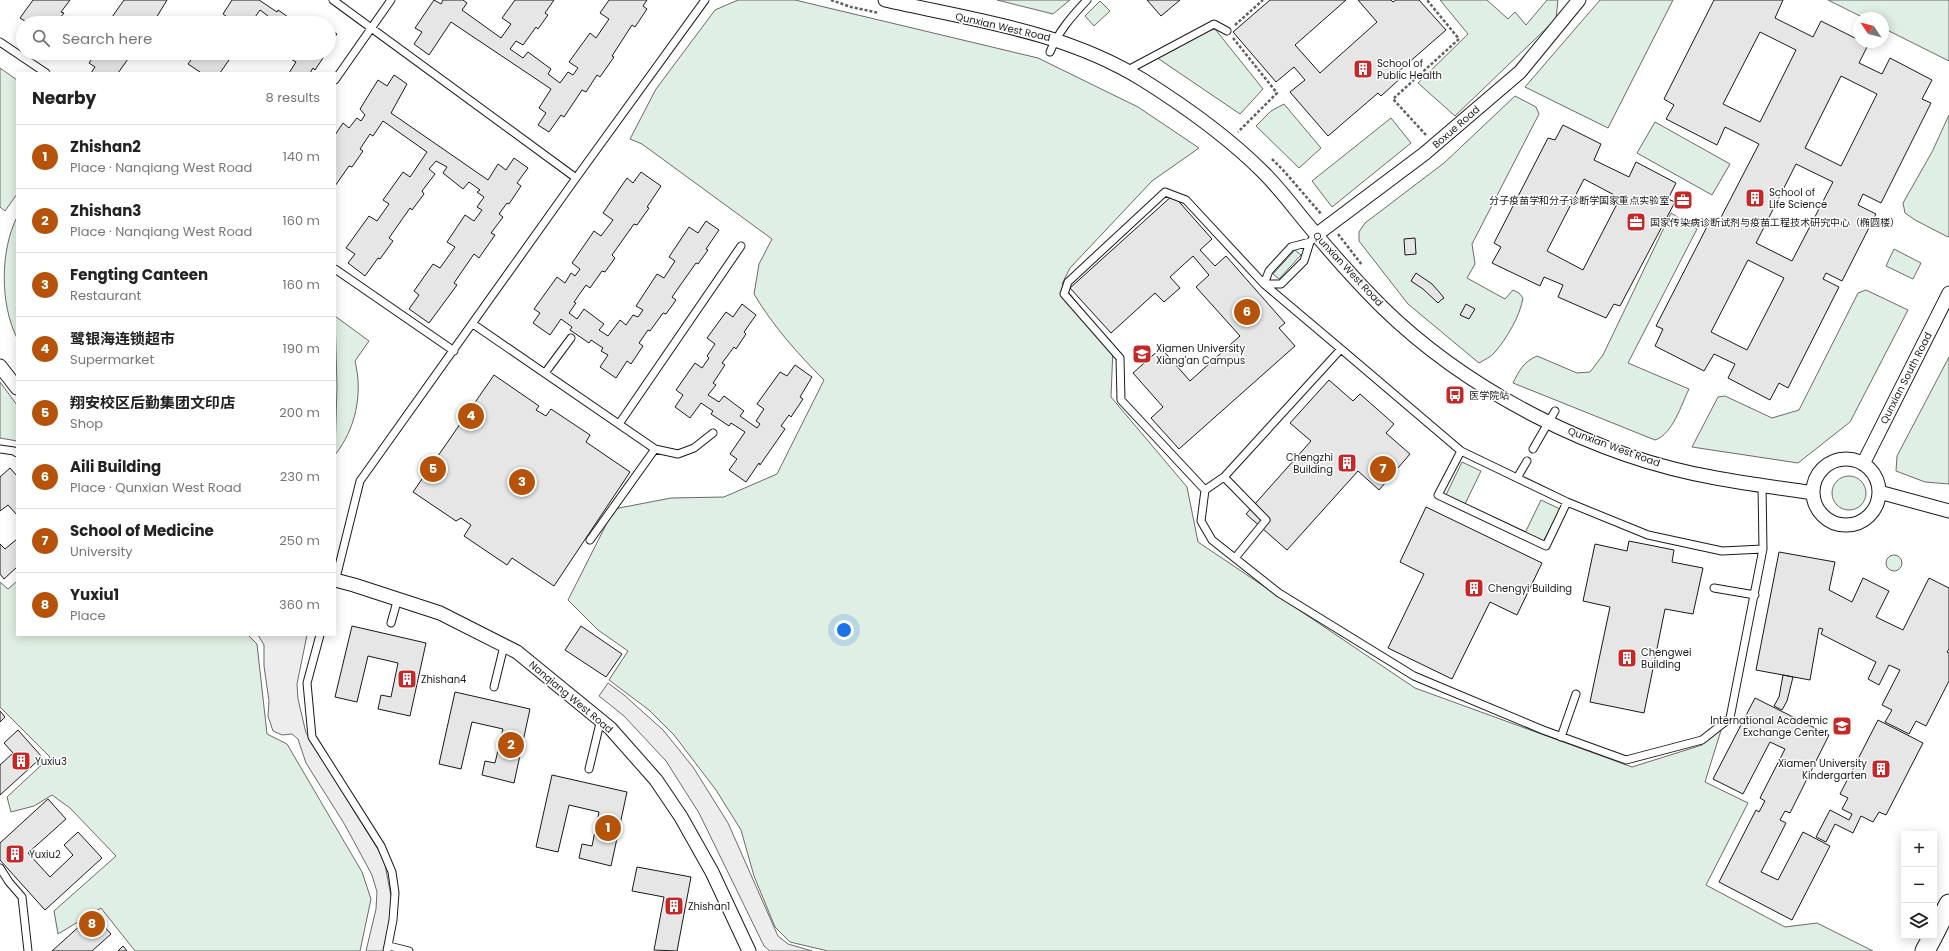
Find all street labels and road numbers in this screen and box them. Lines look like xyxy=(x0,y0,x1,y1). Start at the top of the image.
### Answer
street label: Qunxian West Road xyxy=(954,9,1052,45)
street label: Boxue Road xyxy=(1429,102,1483,152)
street label: Qunxian West Road xyxy=(1309,228,1387,310)
street label: Qunxian South Road xyxy=(1876,330,1936,426)
street label: Qunxian West Road xyxy=(1566,423,1662,471)
street label: Nanqiang West Road xyxy=(526,657,616,737)

